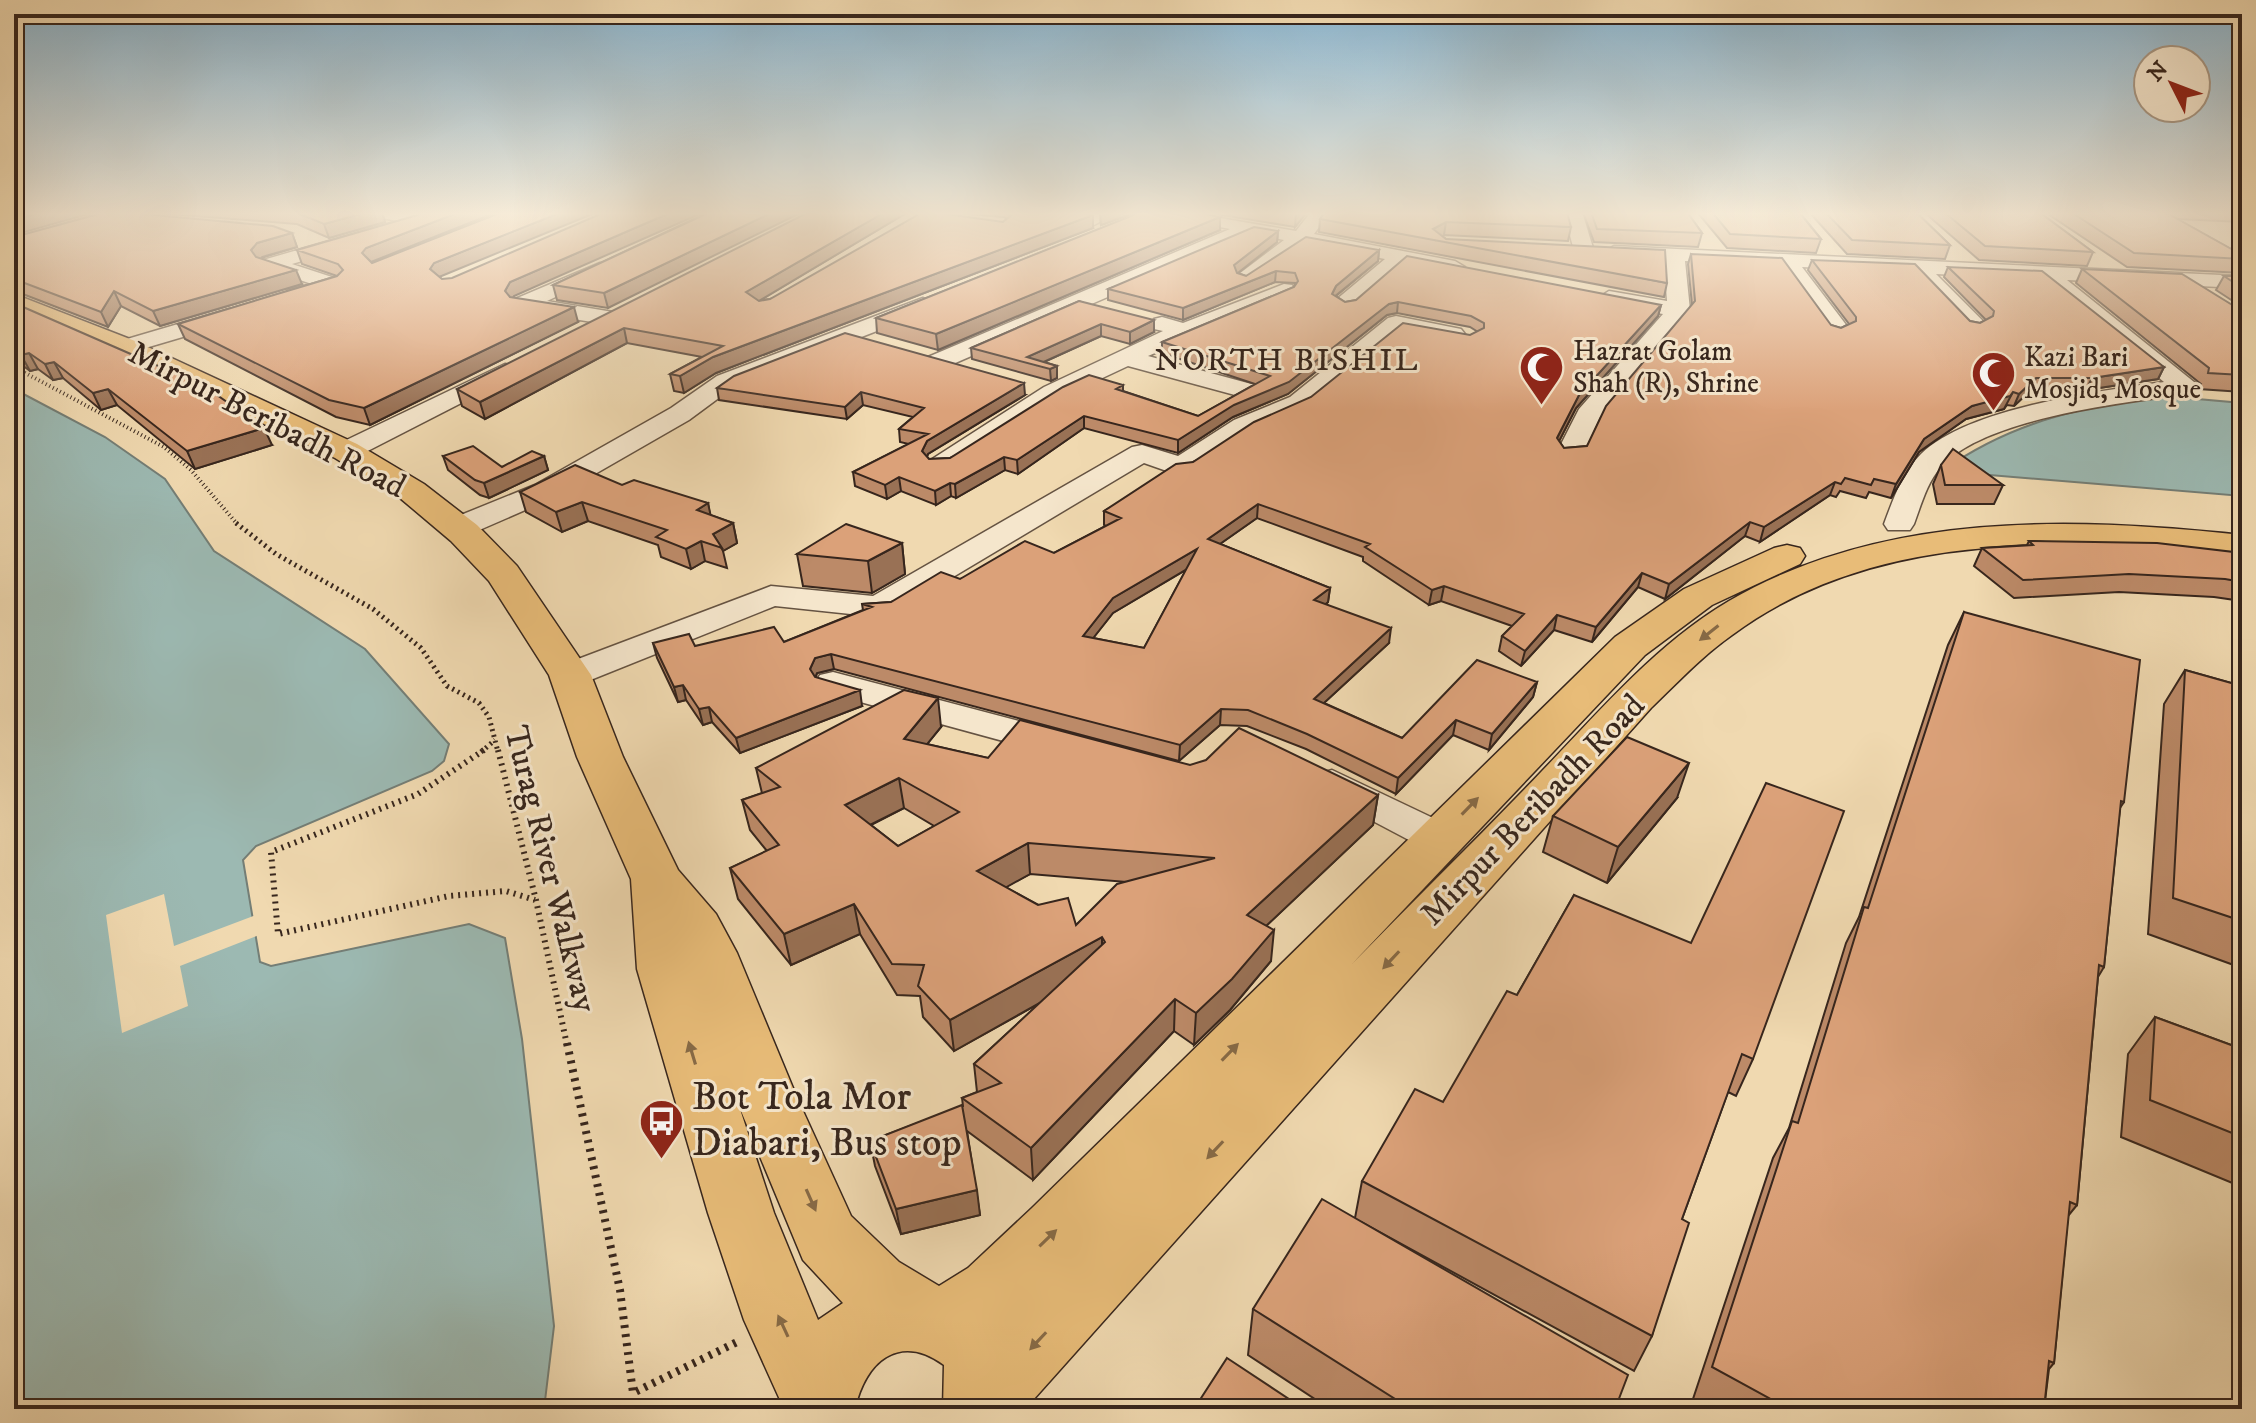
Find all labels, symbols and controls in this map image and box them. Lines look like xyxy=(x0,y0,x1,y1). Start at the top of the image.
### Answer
north arrow xyxy=(2132,44,2212,124)
text: N xyxy=(2142,56,2174,87)
street label: Mirpur Beribadh Road xyxy=(121,332,413,508)
place label: Hazrat Golam Shah (R), Shrine xyxy=(1573,334,1759,401)
place label: Kazi Bari Mosjid, Mosque xyxy=(2024,340,2201,407)
district label: NORTH BISHIL xyxy=(1155,341,1419,381)
mosque icon: Hazrat Golam Shah (R), Shrine xyxy=(1518,343,1566,406)
mosque icon: Kazi Bari Mosjid, Mosque xyxy=(1969,349,2017,412)
one-way arrow xyxy=(1699,624,1719,641)
street label: Mirpur Beribadh Road xyxy=(1412,685,1654,935)
street label: Turag River Walkway xyxy=(494,721,606,1017)
one-way arrow xyxy=(1461,797,1479,816)
one-way arrow xyxy=(1383,950,1401,969)
one-way arrow xyxy=(685,1041,697,1065)
one-way arrow xyxy=(1220,1043,1239,1062)
place label: Bot Tola Mor Diabari, Bus stop xyxy=(692,1073,962,1169)
bus stop icon: Bot Tola Mor Diabari, Bus stop xyxy=(637,1097,685,1160)
one-way arrow xyxy=(1206,1141,1224,1160)
one-way arrow xyxy=(804,1188,817,1212)
one-way arrow xyxy=(1038,1229,1057,1247)
one-way arrow xyxy=(777,1314,790,1338)
one-way arrow xyxy=(1029,1331,1048,1350)

